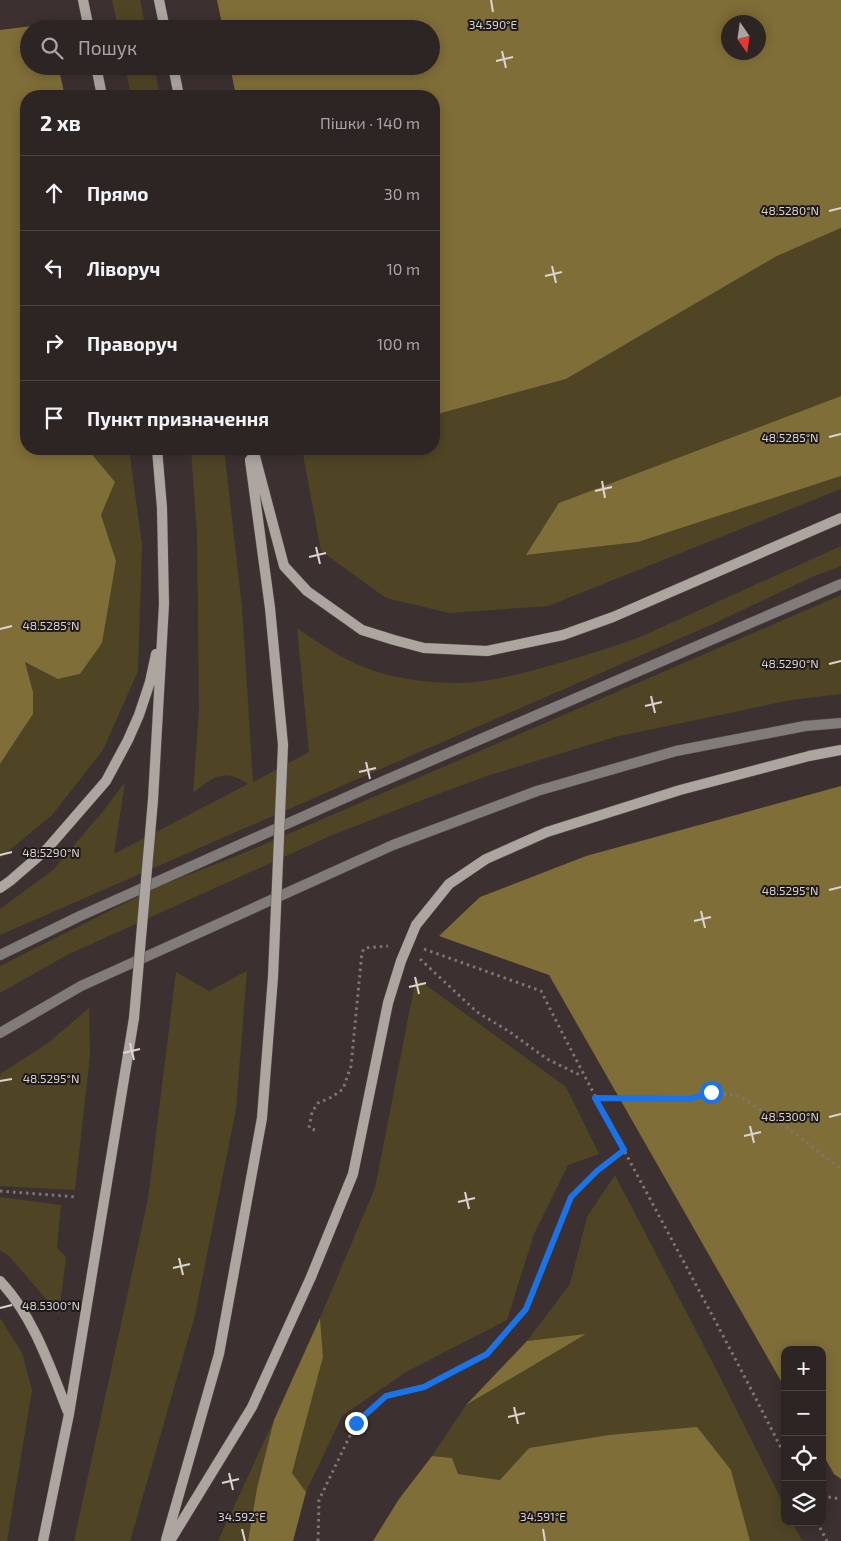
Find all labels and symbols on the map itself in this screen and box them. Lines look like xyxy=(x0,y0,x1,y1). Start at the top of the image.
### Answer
north arrow xyxy=(721,15,766,60)
text: 34.590°E xyxy=(469,17,517,31)
text: 48.5280°N xyxy=(761,203,819,217)
text: 48.5285°N xyxy=(761,430,819,444)
text: 48.5285°N xyxy=(22,618,80,632)
text: 48.5290°N xyxy=(761,656,819,670)
text: 48.5290°N xyxy=(22,845,80,859)
text: 48.5295°N xyxy=(762,883,818,897)
text: 48.5295°N xyxy=(23,1071,79,1085)
route start xyxy=(700,1081,723,1104)
text: 48.5300°N xyxy=(761,1109,819,1123)
text: 48.5300°N xyxy=(22,1298,80,1312)
route end xyxy=(345,1412,368,1435)
text: 34.592°E xyxy=(218,1509,266,1523)
text: 34.591°E xyxy=(520,1509,566,1523)

